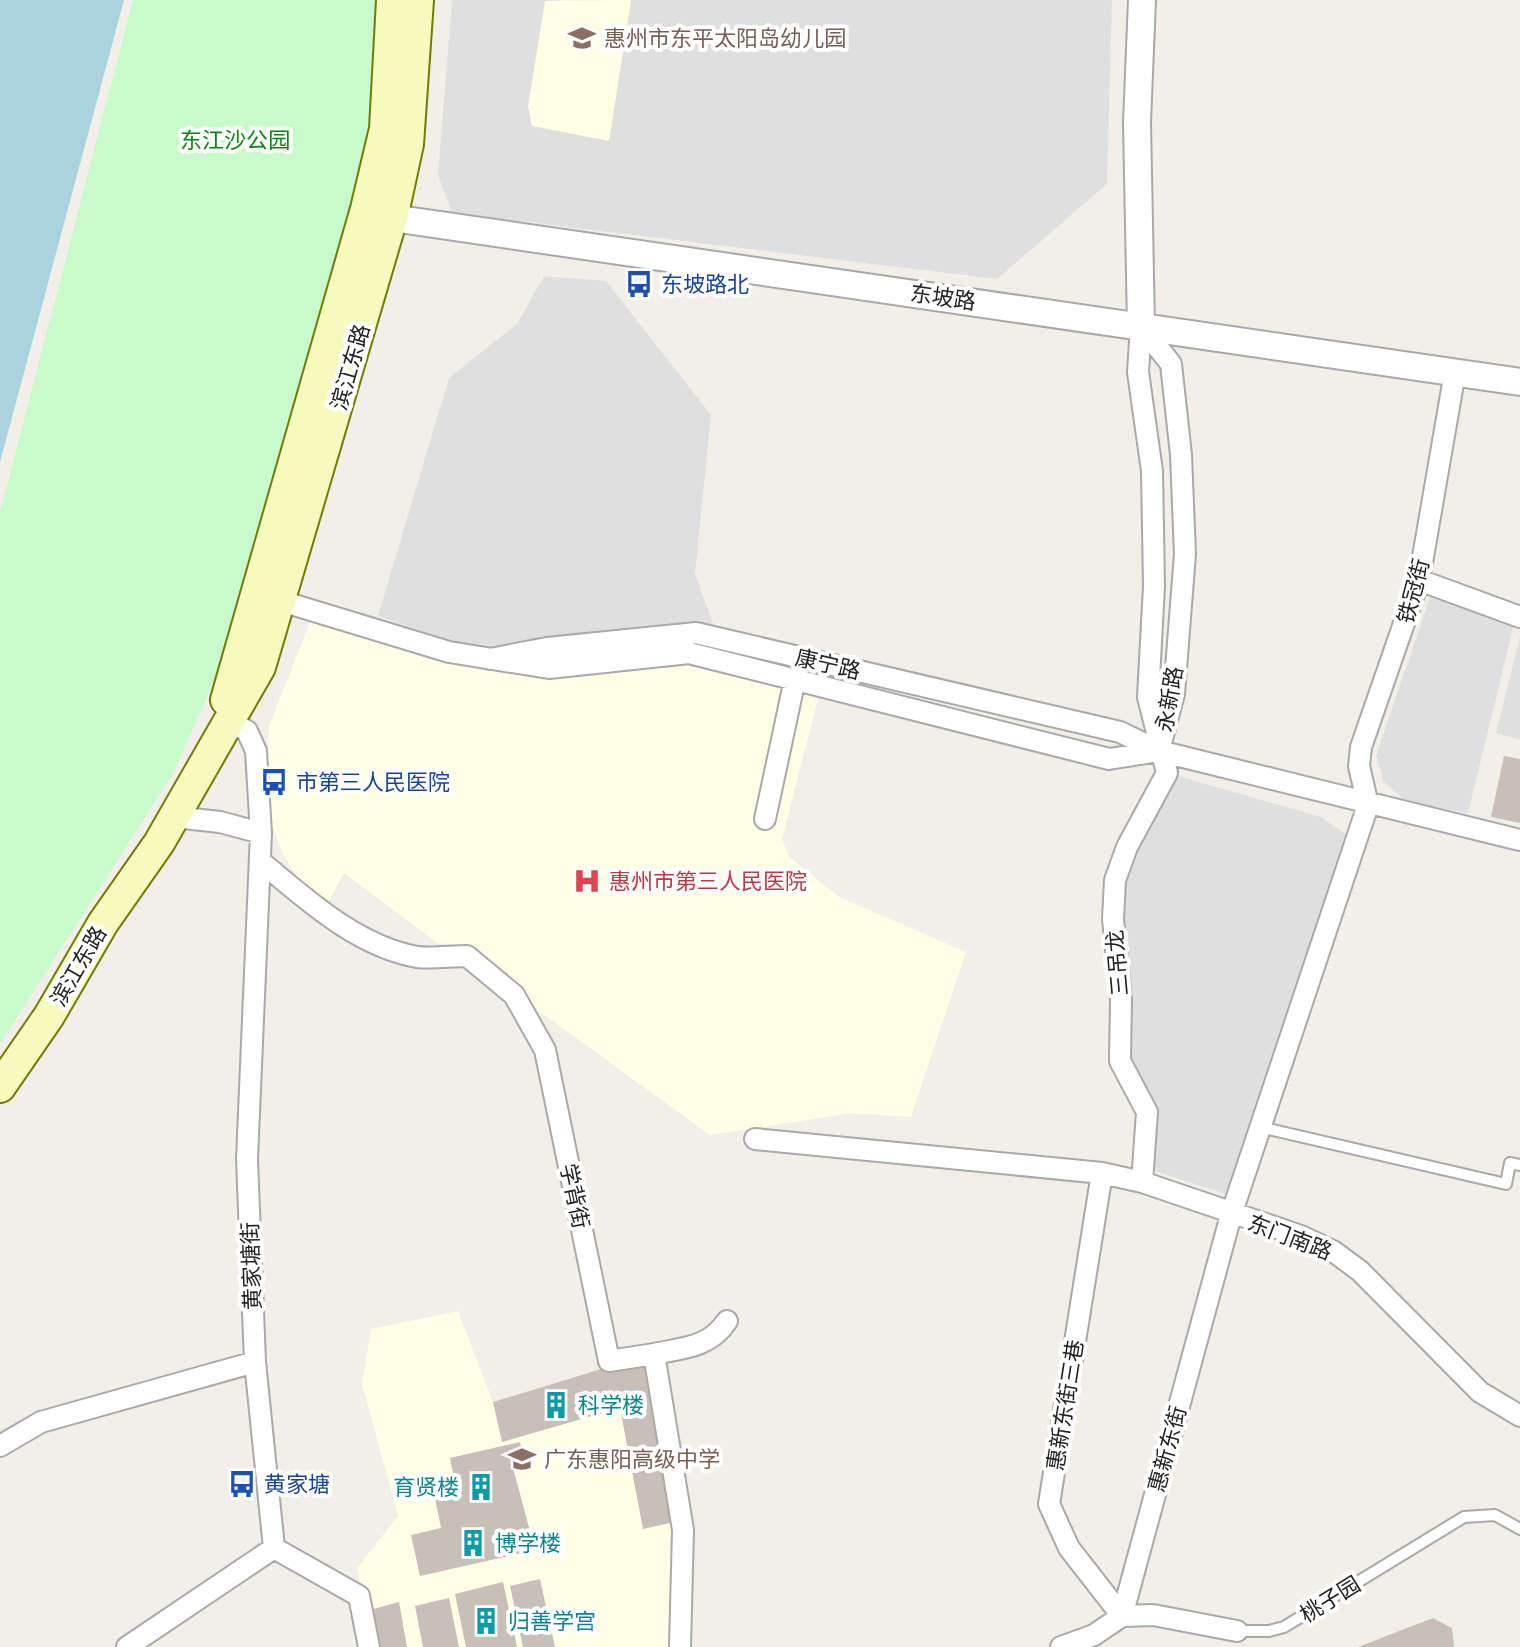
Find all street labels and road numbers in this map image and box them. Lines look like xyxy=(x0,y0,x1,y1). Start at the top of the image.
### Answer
street label: 东坡路 xyxy=(908,278,978,316)
street label: 滨江东路 xyxy=(323,321,377,413)
street label: 铁冠街 xyxy=(1390,555,1436,627)
street label: 康宁路 xyxy=(792,642,864,686)
street label: 永新路 xyxy=(1148,664,1190,734)
street label: 滨江东路 xyxy=(43,920,113,1012)
street label: 三吊龙 xyxy=(1099,929,1135,997)
street label: 学背街 xyxy=(553,1161,597,1231)
street label: 东门南路 xyxy=(1244,1207,1336,1267)
street label: 黄家塘街 xyxy=(234,1221,268,1311)
street label: 惠新东街三巷 xyxy=(1040,1337,1090,1473)
street label: 惠新东街 xyxy=(1141,1403,1193,1495)
street label: 桃子园 xyxy=(1294,1569,1366,1629)

